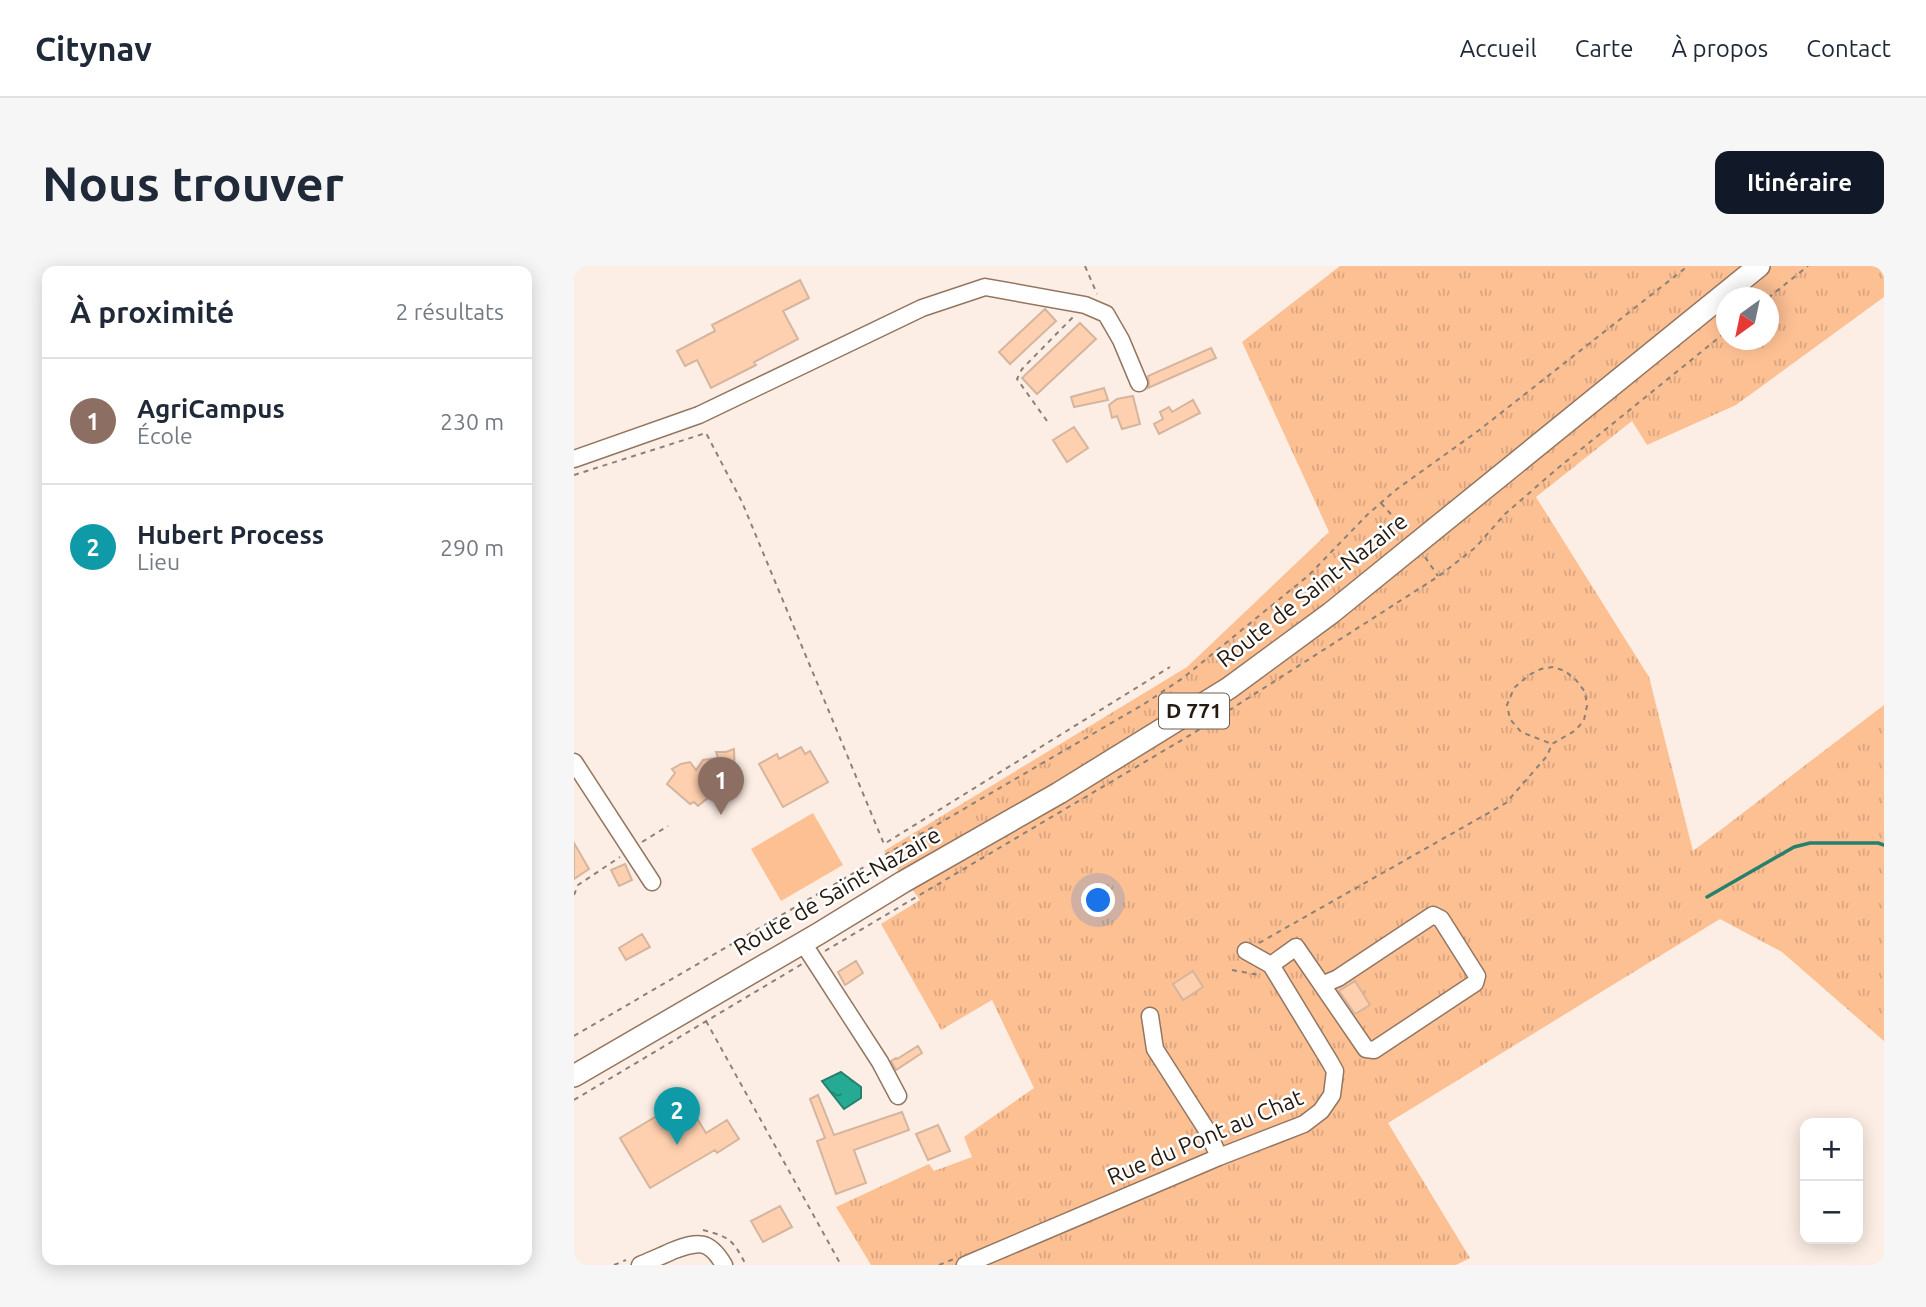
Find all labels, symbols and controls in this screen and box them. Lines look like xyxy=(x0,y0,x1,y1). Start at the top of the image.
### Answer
text: Citynav xyxy=(35,30,152,67)
text: Accueil xyxy=(1460,35,1537,62)
text: Carte xyxy=(1575,35,1634,62)
text: À propos xyxy=(1672,35,1768,62)
text: Contact xyxy=(1806,35,1891,62)
button: Itinéraire xyxy=(1715,151,1884,214)
text: Nous trouver xyxy=(42,155,344,210)
north arrow xyxy=(1716,287,1779,350)
text: À proximité xyxy=(70,295,234,329)
text: 2 résultats xyxy=(395,299,504,324)
text: AgriCampus xyxy=(137,394,285,423)
text: 1 xyxy=(87,409,99,434)
text: 230 m xyxy=(440,409,504,434)
text: École xyxy=(137,423,193,448)
street label: Route de Saint-Nazaire xyxy=(1212,508,1412,672)
text: Hubert Process xyxy=(137,520,324,549)
text: 2 xyxy=(87,535,99,560)
text: 290 m xyxy=(440,535,504,560)
text: Lieu xyxy=(137,549,180,574)
road number: D 771 xyxy=(1159,694,1229,728)
pin: 1 xyxy=(698,757,744,815)
street label: Route de Saint-Nazaire xyxy=(729,821,945,960)
your location xyxy=(1081,883,1115,917)
street label: Rue du Pont au Chat xyxy=(1103,1084,1306,1189)
pin: 2 xyxy=(654,1087,700,1145)
map controls xyxy=(1800,1118,1863,1244)
button: + xyxy=(1800,1118,1863,1181)
button: − xyxy=(1800,1181,1863,1244)

